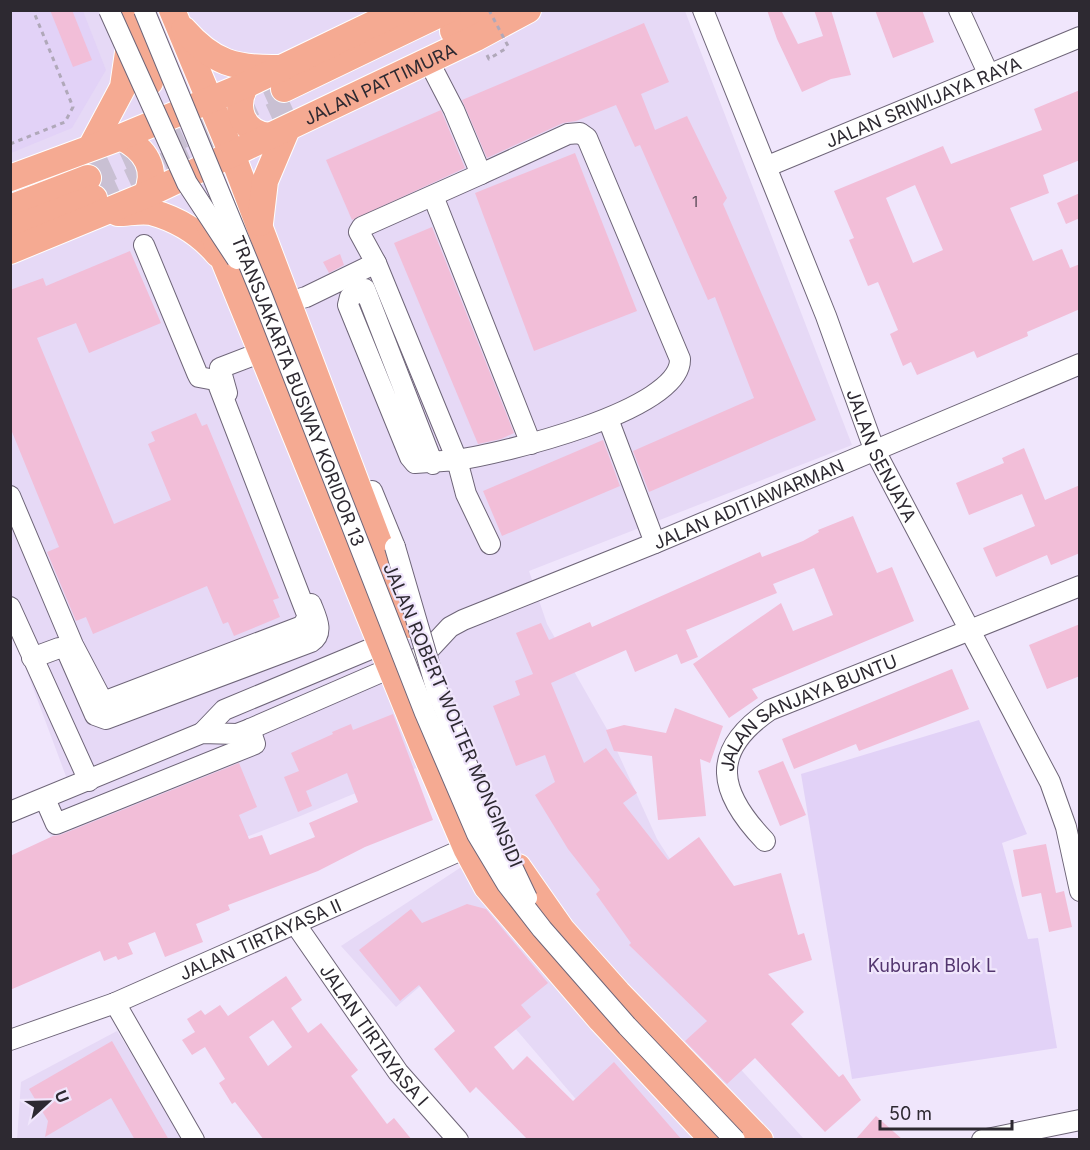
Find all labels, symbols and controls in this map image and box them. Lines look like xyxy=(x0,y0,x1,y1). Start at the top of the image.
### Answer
street label: JALAN PATTIMURA xyxy=(300,39,459,129)
street label: JALAN SRIWIJAYA RAYA xyxy=(822,52,1024,152)
house number: 1 xyxy=(692,192,698,211)
street label: TRANSJAKARTA BUSWAY KORIDOR 13 xyxy=(228,232,369,549)
street label: JALAN SENJAYA xyxy=(843,386,921,525)
street label: JALAN ADITIAWARMAN xyxy=(650,454,847,553)
street label: JALAN ROBERT WOLTER MONGINSIDI xyxy=(379,560,527,870)
street label: JALAN SANJAYA BUNTU xyxy=(716,650,900,773)
street label: JALAN TIRTAYASA II xyxy=(176,894,344,984)
park label: Kuburan Blok L xyxy=(868,955,996,976)
street label: JALAN TIRTAYASA I xyxy=(316,960,433,1110)
north arrow xyxy=(18,1072,78,1132)
text: U xyxy=(50,1087,73,1106)
scale bar xyxy=(880,1093,1012,1131)
text: 50 m xyxy=(889,1103,932,1124)

